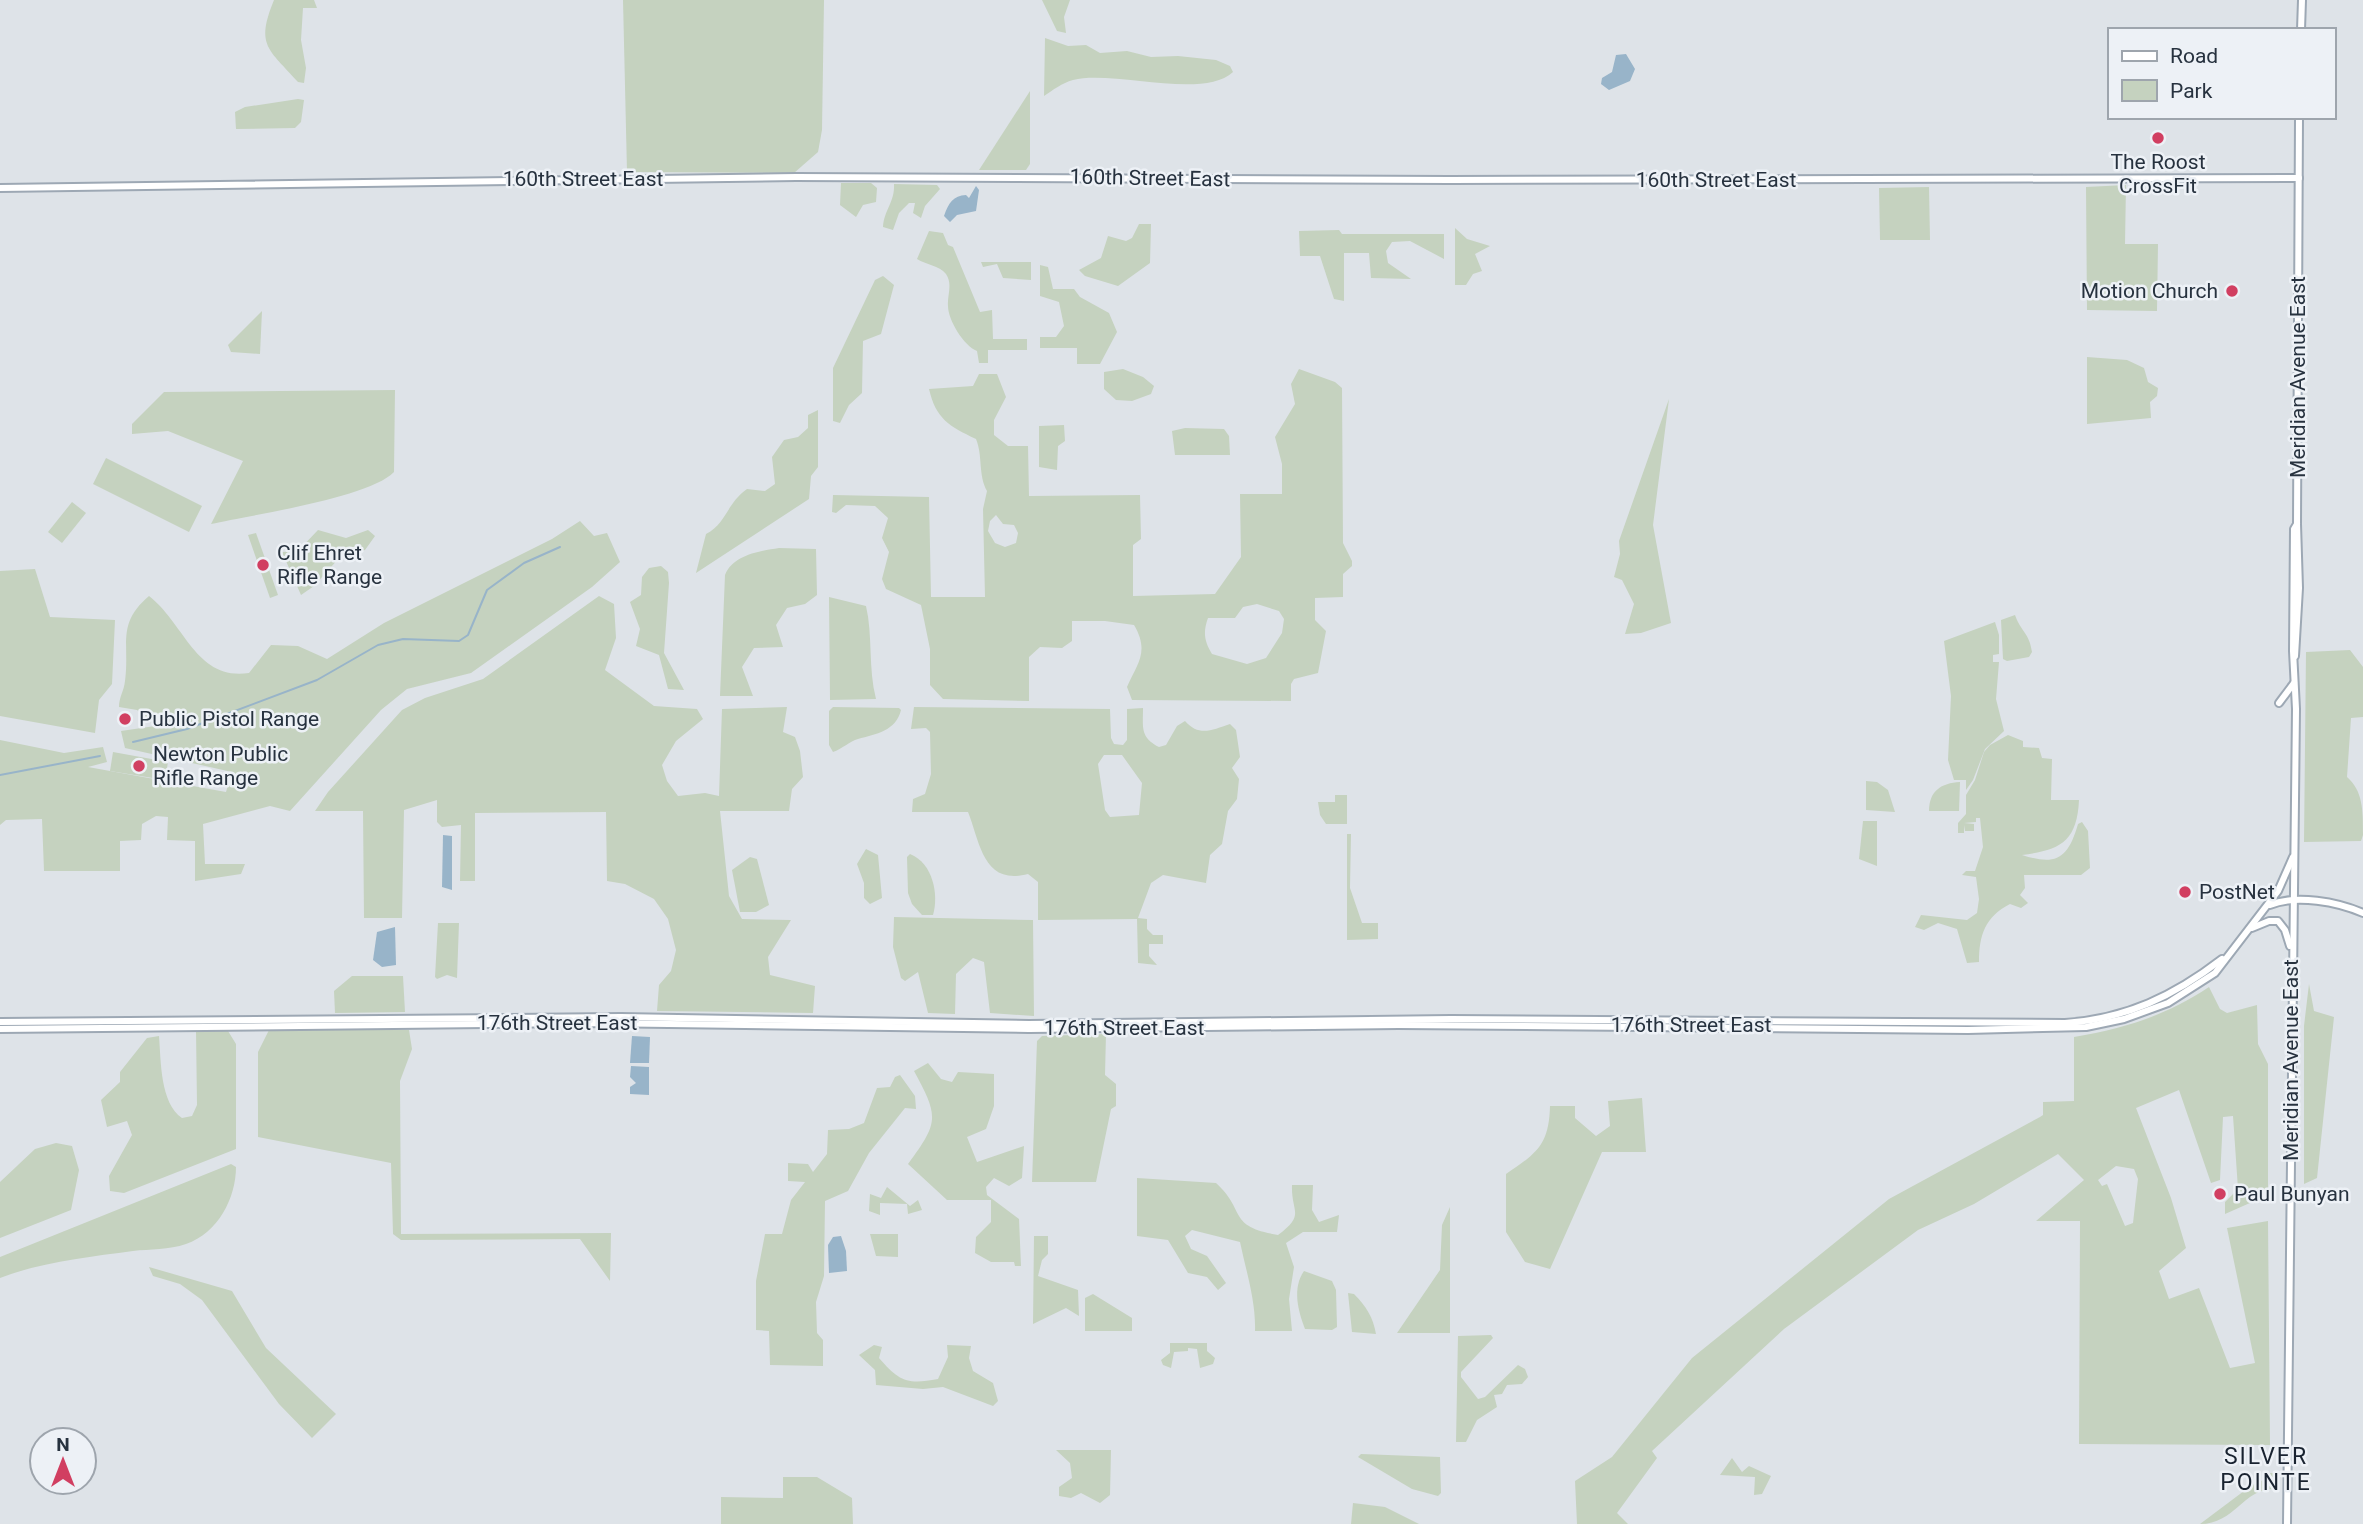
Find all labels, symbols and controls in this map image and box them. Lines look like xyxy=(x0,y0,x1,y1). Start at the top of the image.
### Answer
legend xyxy=(2108,28,2335,119)
text: Road xyxy=(2170,44,2218,68)
text: Park xyxy=(2170,79,2213,103)
marker: The Roost CrossFit xyxy=(2150,130,2166,146)
place label: The Roost CrossFit xyxy=(2110,150,2206,198)
street label: 160th Street East xyxy=(1069,165,1231,191)
street label: 160th Street East xyxy=(503,167,663,191)
street label: 160th Street East xyxy=(1636,168,1796,192)
street label: Meridian Avenue East xyxy=(2286,276,2310,478)
place label: Motion Church xyxy=(2081,279,2218,303)
marker: Motion Church xyxy=(2224,283,2240,299)
place label: Clif Ehret Rifle Range xyxy=(277,541,382,589)
marker: Clif Ehret Rifle Range xyxy=(255,557,271,573)
place label: Public Pistol Range xyxy=(139,707,319,731)
marker: Public Pistol Range xyxy=(117,711,133,727)
place label: Newton Public Rifle Range xyxy=(153,742,288,790)
marker: Newton Public Rifle Range xyxy=(131,758,147,774)
place label: PostNet xyxy=(2199,880,2275,904)
marker: PostNet xyxy=(2177,884,2193,900)
street label: Meridian Avenue East xyxy=(2279,959,2303,1161)
street label: 176th Street East xyxy=(477,1011,637,1035)
street label: 176th Street East xyxy=(1611,1013,1771,1037)
street label: 176th Street East xyxy=(1044,1016,1204,1040)
place label: Paul Bunyan xyxy=(2234,1182,2350,1206)
marker: Paul Bunyan xyxy=(2212,1186,2228,1202)
north arrow xyxy=(28,1426,98,1496)
text: N xyxy=(56,1433,70,1456)
district label: SILVER POINTE xyxy=(2220,1443,2312,1496)

